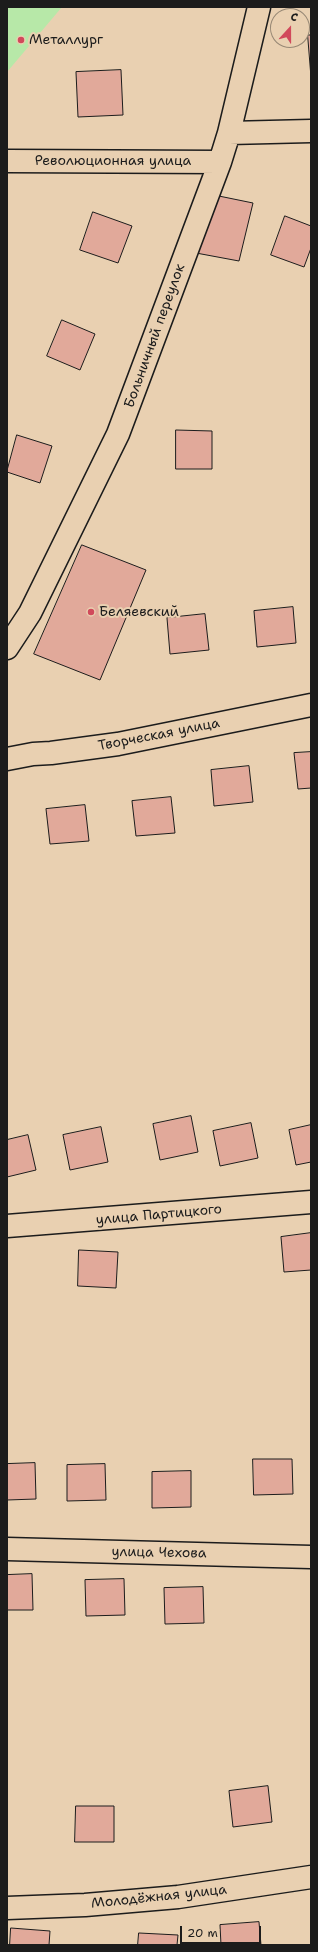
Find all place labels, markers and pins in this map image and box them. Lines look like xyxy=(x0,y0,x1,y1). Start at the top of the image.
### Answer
place label: Металлург xyxy=(29,32,103,48)
marker: Металлург xyxy=(16,35,26,45)
place label: Беляевский xyxy=(99,604,179,620)
marker: Беляевский xyxy=(86,607,96,617)

